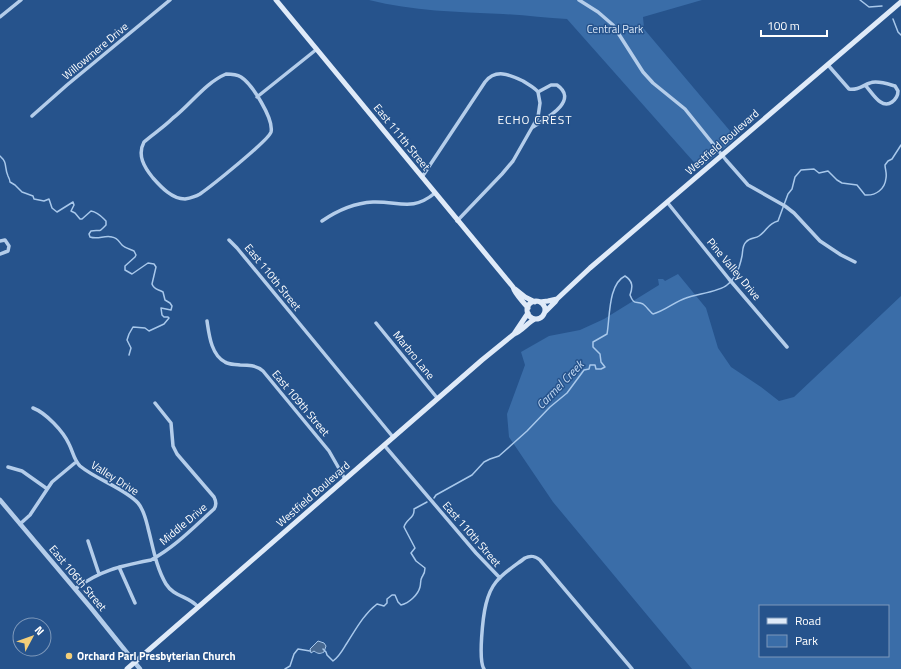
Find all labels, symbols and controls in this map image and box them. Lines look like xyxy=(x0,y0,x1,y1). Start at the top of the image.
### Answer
scale bar xyxy=(761,12,827,38)
text: 100 m xyxy=(767,16,800,35)
street label: Willowmere Drive xyxy=(59,18,132,83)
park label: Central Park xyxy=(587,21,644,37)
street label: East 111th Street xyxy=(370,100,434,174)
street label: Westfield Boulevard xyxy=(682,105,763,179)
district label: ECHO CREST xyxy=(497,110,573,129)
street label: Pine Valley Drive xyxy=(703,234,765,304)
street label: East 110th Street xyxy=(241,240,305,314)
street label: Marbro Lane xyxy=(389,327,439,383)
water label: Carmel Creek xyxy=(531,355,589,414)
street label: East 109th Street xyxy=(269,366,334,440)
street label: Valley Drive xyxy=(88,457,142,499)
street label: Westfield Boulevard xyxy=(273,457,354,531)
street label: East 110th Street xyxy=(439,498,505,570)
street label: Middle Drive xyxy=(156,499,211,549)
street label: East 106th Street xyxy=(46,541,111,615)
legend xyxy=(759,605,889,657)
text: Road xyxy=(795,611,821,630)
north arrow xyxy=(12,617,52,657)
text: N xyxy=(31,622,48,639)
text: Park xyxy=(795,631,818,650)
place label: Orchard Parl Presbyterian Church xyxy=(77,648,236,664)
marker: Orchard Parl Presbyterian Church xyxy=(64,651,74,661)

